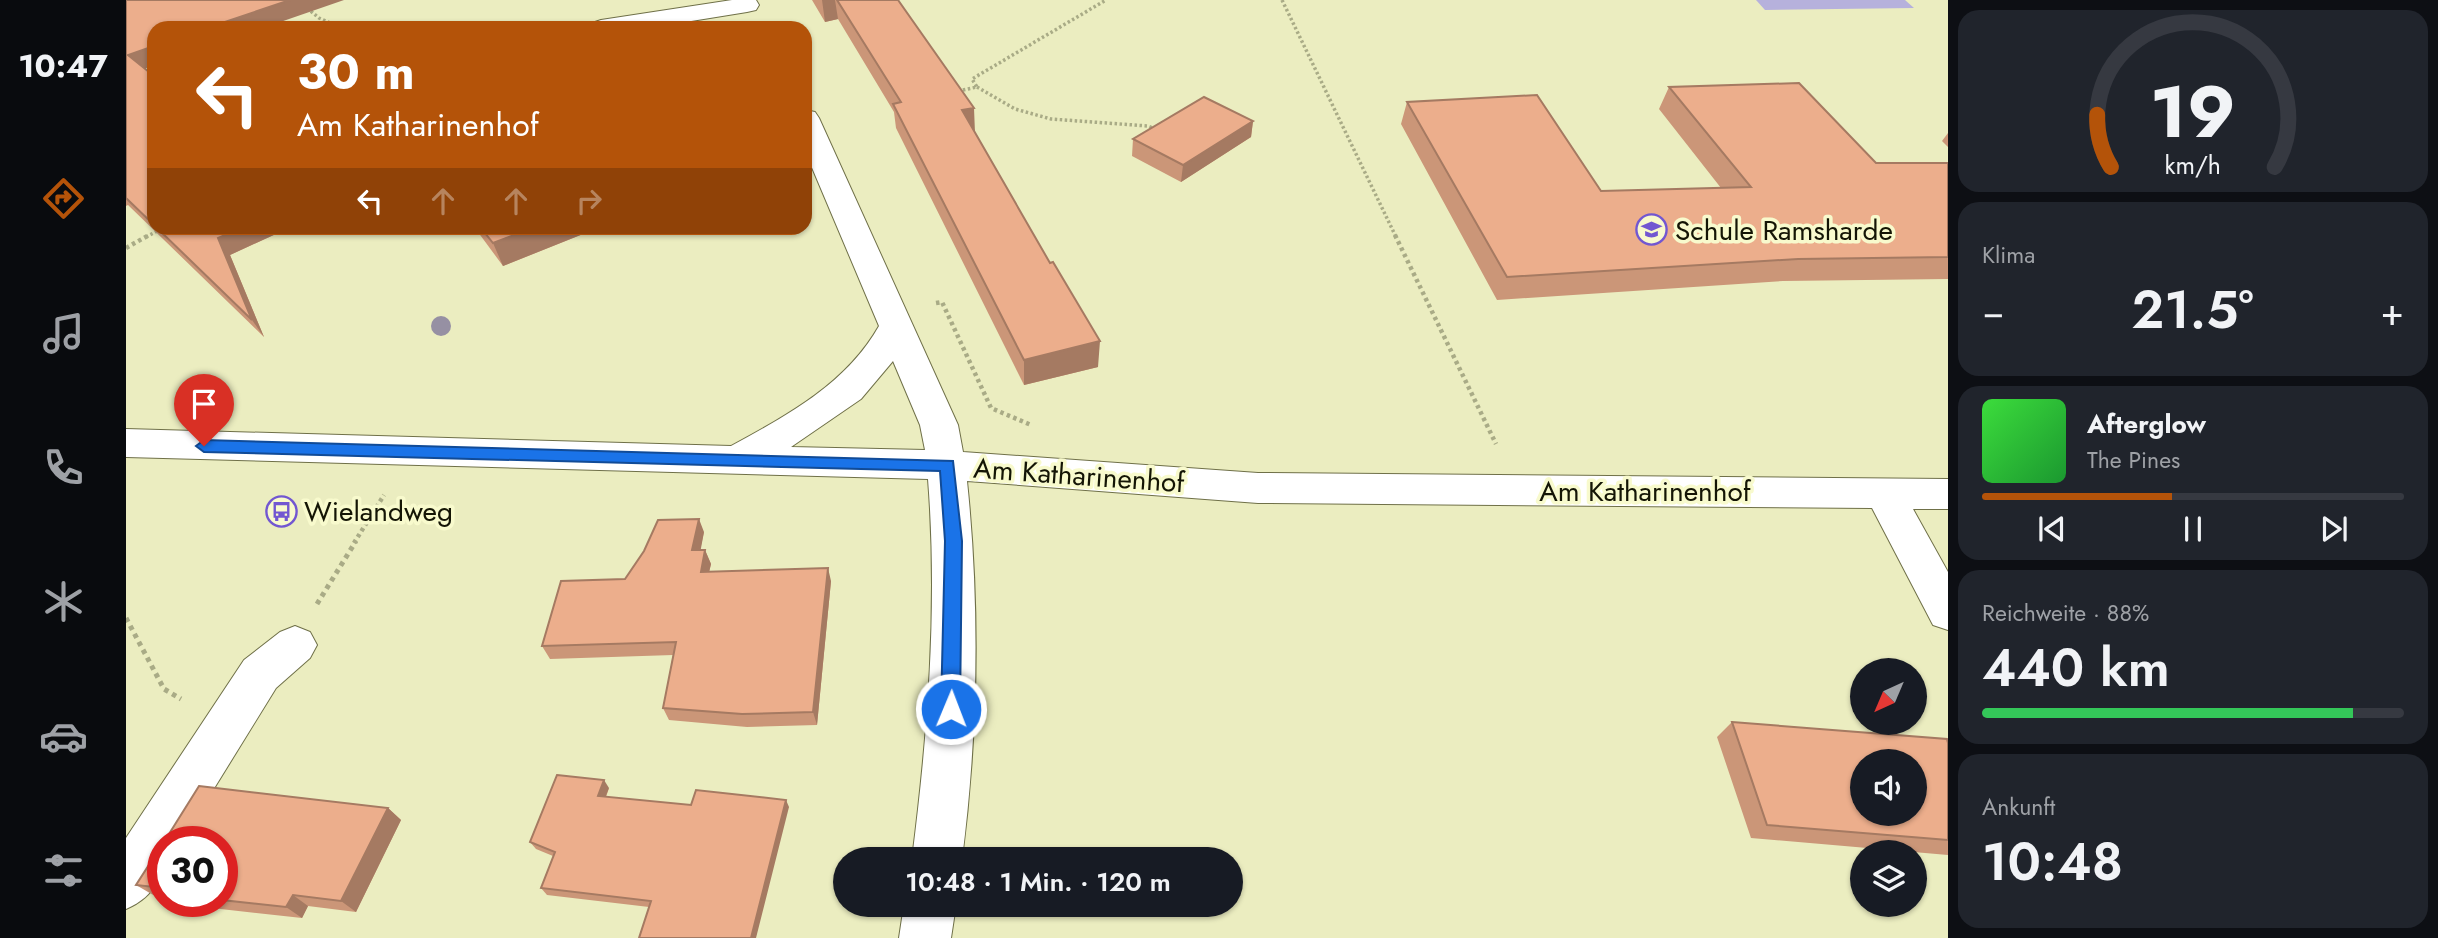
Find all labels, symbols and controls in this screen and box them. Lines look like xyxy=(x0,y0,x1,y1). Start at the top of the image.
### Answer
text: 30 m xyxy=(297,37,415,107)
text: 10:47 xyxy=(18,43,108,89)
icon: left xyxy=(182,49,273,140)
text: 19 xyxy=(2150,59,2236,164)
text: Am Katharinenhof xyxy=(297,102,539,148)
text: km/h xyxy=(2165,147,2221,183)
icon: directions xyxy=(39,174,88,223)
icon: left xyxy=(351,182,389,220)
icon: ahead xyxy=(424,182,462,220)
icon: ahead xyxy=(497,182,535,220)
icon: right xyxy=(570,182,608,220)
place label: Schule Ramsharde xyxy=(1675,210,1893,251)
school or university icon: Schule Ramsharde xyxy=(1635,213,1669,247)
text: Klima xyxy=(1982,238,2035,272)
text: 21.5° xyxy=(2132,272,2254,348)
text: − xyxy=(1982,284,2004,339)
text: + xyxy=(2381,284,2404,339)
icon: music xyxy=(39,309,88,358)
pin xyxy=(174,374,234,446)
icon: arrive xyxy=(185,385,223,423)
text: Afterglow xyxy=(2087,405,2206,443)
icon: phone xyxy=(39,443,88,492)
text: The Pines xyxy=(2087,443,2180,477)
street label: Am Katharinenhof xyxy=(972,448,1187,503)
street label: Am Katharinenhof xyxy=(1539,471,1752,512)
place label: Wielandweg xyxy=(304,491,453,532)
bus stop icon: Wielandweg xyxy=(264,494,298,528)
icon: previous xyxy=(2033,510,2071,548)
icon: pause xyxy=(2174,510,2212,548)
icon: next xyxy=(2315,510,2353,548)
icon: climate xyxy=(39,577,88,626)
text: Reichweite · 88% xyxy=(1982,596,2149,630)
text: 440 km xyxy=(1982,630,2170,706)
north arrow xyxy=(1850,658,1927,735)
map controls xyxy=(1850,658,1927,917)
position arrow xyxy=(914,672,988,746)
icon: car xyxy=(39,712,88,761)
button: sound xyxy=(1850,749,1927,826)
text: Ankunft xyxy=(1982,790,2055,824)
text: 10:48 xyxy=(1982,824,2123,900)
speed limit sign: 30 xyxy=(147,826,238,917)
button: layers xyxy=(1850,840,1927,917)
icon: filters xyxy=(39,846,88,895)
text: 10:48 · 1 Min. · 120 m xyxy=(905,863,1171,901)

